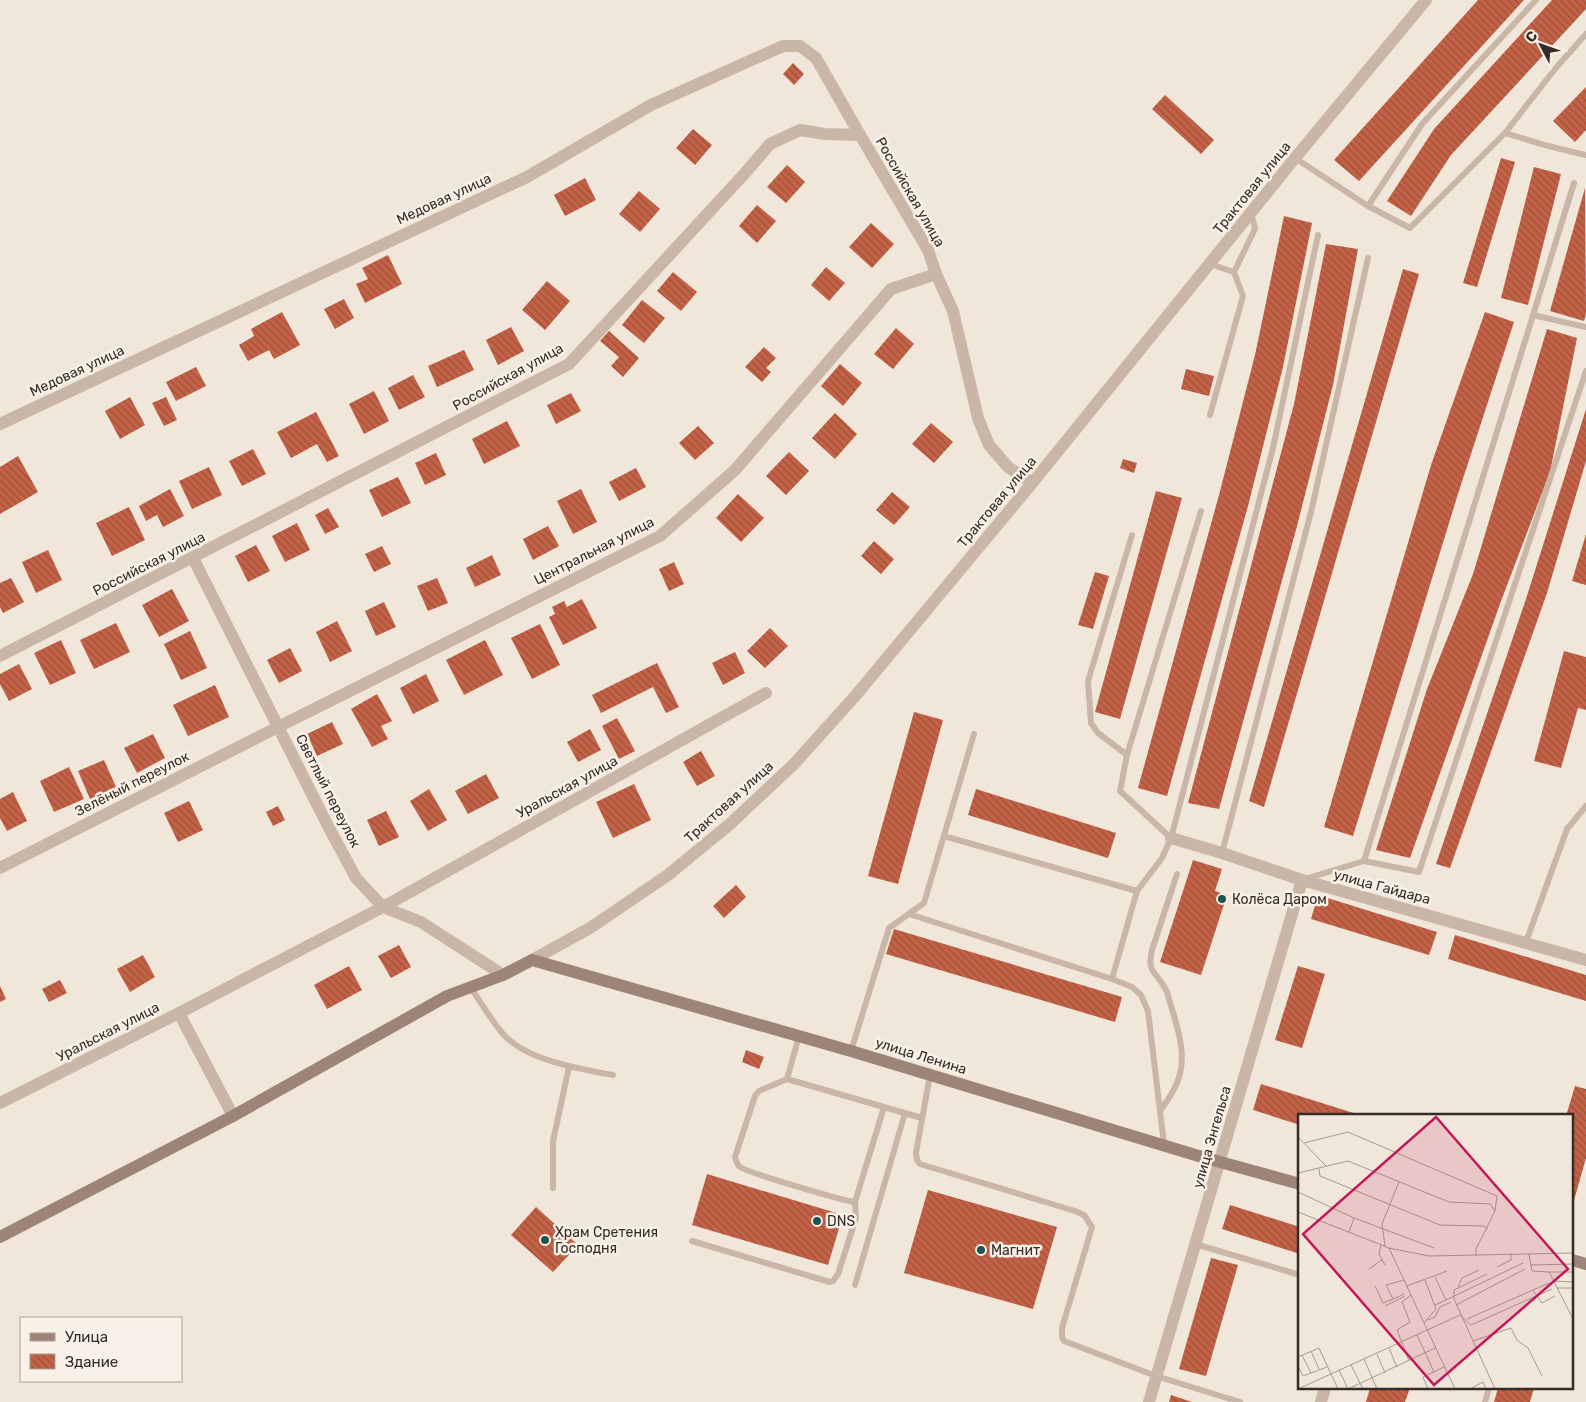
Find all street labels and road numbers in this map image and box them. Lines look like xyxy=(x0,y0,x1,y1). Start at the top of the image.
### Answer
street label: Российская улица xyxy=(872,134,948,250)
street label: Трактовая улица xyxy=(1210,138,1294,238)
street label: Медовая улица xyxy=(394,170,494,228)
street label: Российская улица xyxy=(450,340,566,414)
street label: Медовая улица xyxy=(27,342,127,400)
street label: Трактовая улица xyxy=(954,453,1040,551)
street label: Центральная улица xyxy=(531,513,657,589)
street label: Российская улица xyxy=(90,528,208,600)
street label: Светлый переулок xyxy=(292,731,364,851)
street label: Зелёный переулок xyxy=(72,748,192,820)
street label: Уральская улица xyxy=(513,752,621,822)
street label: Трактовая улица xyxy=(681,758,777,846)
street label: улица Гайдара xyxy=(1332,866,1432,908)
street label: Уральская улица xyxy=(54,999,162,1065)
street label: улица Ленина xyxy=(873,1034,969,1078)
street label: улица Энгельса xyxy=(1189,1084,1235,1190)

